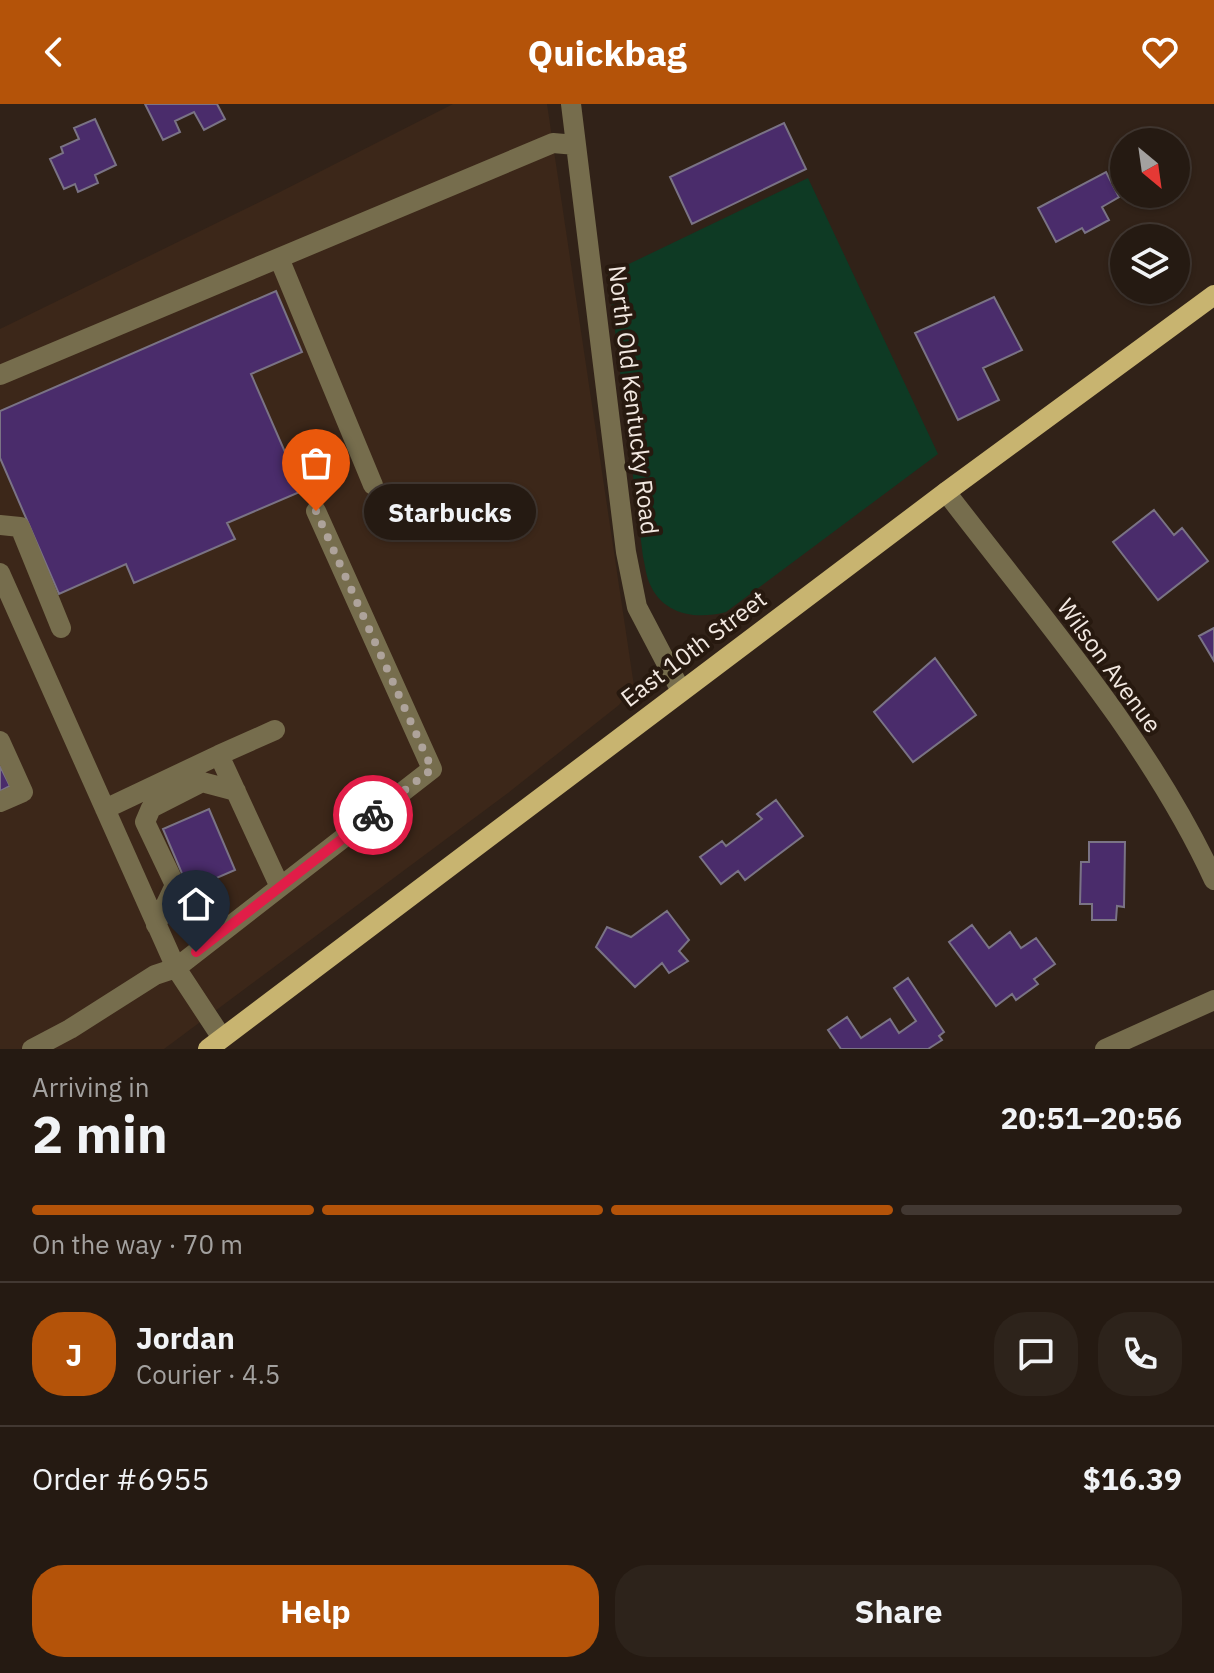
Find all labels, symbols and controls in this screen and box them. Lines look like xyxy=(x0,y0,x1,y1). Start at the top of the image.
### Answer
text: Quickbag xyxy=(527,29,687,76)
icon: back xyxy=(32,30,76,74)
icon: heart xyxy=(1138,30,1182,74)
north arrow xyxy=(1110,128,1190,208)
map controls xyxy=(1110,128,1190,304)
button: layers xyxy=(1110,224,1190,304)
street label: North Old Kentucky Road xyxy=(602,263,666,536)
pin xyxy=(282,429,350,511)
icon: bag xyxy=(294,441,338,485)
callout: Starbucks xyxy=(364,483,536,539)
text: Starbucks xyxy=(388,495,512,529)
street label: East 10th Street xyxy=(614,583,773,714)
street label: Wilson Avenue xyxy=(1050,592,1169,739)
courier xyxy=(333,775,413,855)
icon: bike xyxy=(351,793,395,837)
pin xyxy=(162,870,230,952)
icon: home xyxy=(174,882,218,926)
text: Arriving in xyxy=(32,1070,149,1104)
text: 20:51–20:56 xyxy=(1001,1098,1182,1137)
text: 2 min xyxy=(32,1100,168,1167)
text: On the way · 70 m xyxy=(32,1227,243,1261)
button: chat xyxy=(994,1312,1078,1396)
button: phone xyxy=(1098,1312,1182,1396)
text: Jordan xyxy=(136,1318,235,1357)
text: J xyxy=(66,1335,82,1374)
text: Courier · 4.5 xyxy=(136,1357,280,1391)
text: Order #6955 xyxy=(32,1459,209,1498)
text: $16.39 xyxy=(1083,1459,1182,1498)
button: Help xyxy=(32,1565,599,1657)
button: Share xyxy=(615,1565,1182,1657)

